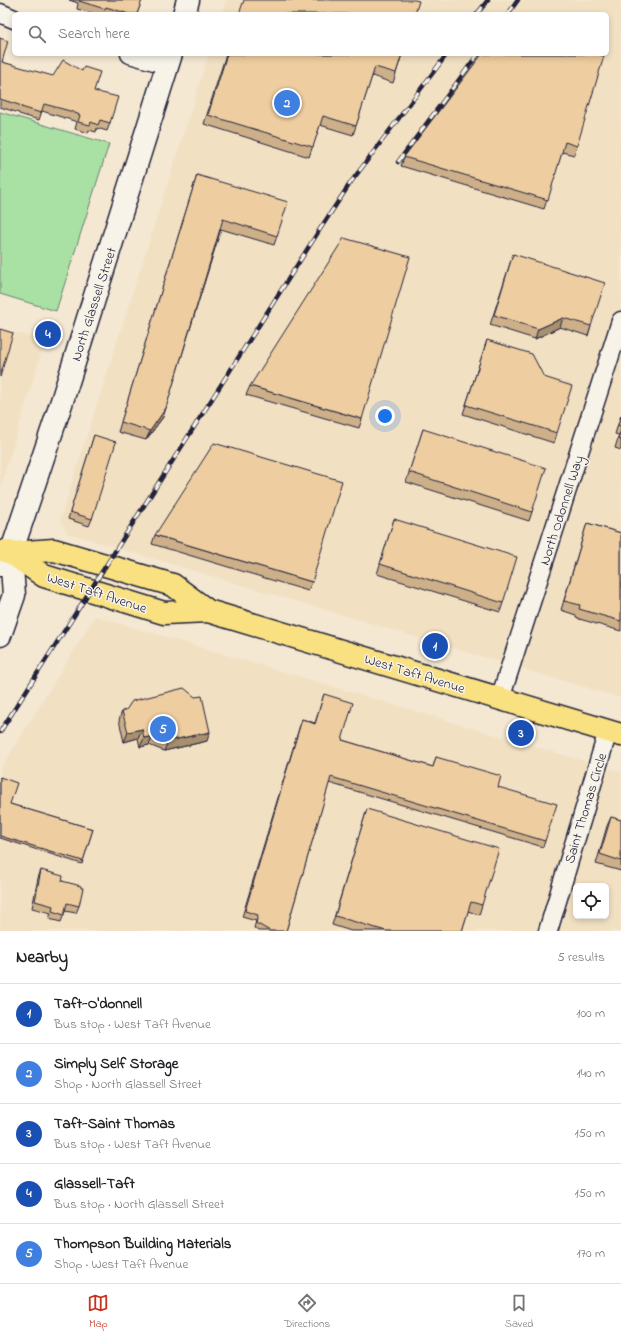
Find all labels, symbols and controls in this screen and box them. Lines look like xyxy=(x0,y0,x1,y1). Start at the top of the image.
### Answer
search box xyxy=(12,12,609,56)
icon: search xyxy=(26,23,48,45)
text: Search here xyxy=(58,23,130,45)
pin: 2 xyxy=(274,88,300,118)
street label: North Glassell Street xyxy=(66,245,123,364)
pin: 4 xyxy=(35,319,61,349)
your location xyxy=(375,406,395,426)
street label: North Odonnell Way xyxy=(535,452,591,569)
street label: West Taft Avenue xyxy=(44,567,150,620)
pin: 1 xyxy=(422,631,448,661)
street label: West Taft Avenue xyxy=(362,649,468,700)
pin: 5 xyxy=(150,714,176,744)
pin: 3 xyxy=(508,718,534,748)
street label: Saint Thomas Circle xyxy=(560,750,613,866)
map controls xyxy=(573,883,609,919)
button: locate xyxy=(573,883,609,919)
text: Nearby xyxy=(16,945,68,970)
text: 5 results xyxy=(557,948,605,967)
text: Taft-O'donnell xyxy=(54,993,142,1015)
text: 1 xyxy=(27,1004,31,1023)
text: 100 m xyxy=(576,1004,605,1023)
text: Bus stop · West Taft Avenue xyxy=(54,1015,211,1034)
text: Simply Self Storage xyxy=(54,1053,179,1075)
text: 2 xyxy=(26,1064,32,1083)
text: 140 m xyxy=(577,1064,605,1083)
text: Shop · North Glassell Street xyxy=(54,1075,202,1094)
text: Taft-Saint Thomas xyxy=(54,1113,175,1135)
text: 3 xyxy=(26,1124,32,1143)
text: 150 m xyxy=(574,1124,605,1143)
text: Bus stop · West Taft Avenue xyxy=(54,1135,211,1154)
text: Glassell-Taft xyxy=(54,1173,135,1195)
text: 4 xyxy=(26,1184,32,1203)
text: 150 m xyxy=(574,1184,605,1203)
text: Bus stop · North Glassell Street xyxy=(54,1195,224,1214)
text: Thompson Building Materials xyxy=(54,1233,231,1255)
text: 5 xyxy=(25,1244,33,1263)
text: 170 m xyxy=(577,1244,605,1263)
text: Shop · West Taft Avenue xyxy=(54,1255,188,1274)
tab: Map xyxy=(87,1292,109,1332)
tab: Directions xyxy=(284,1292,330,1332)
tab: Saved xyxy=(505,1292,534,1332)

